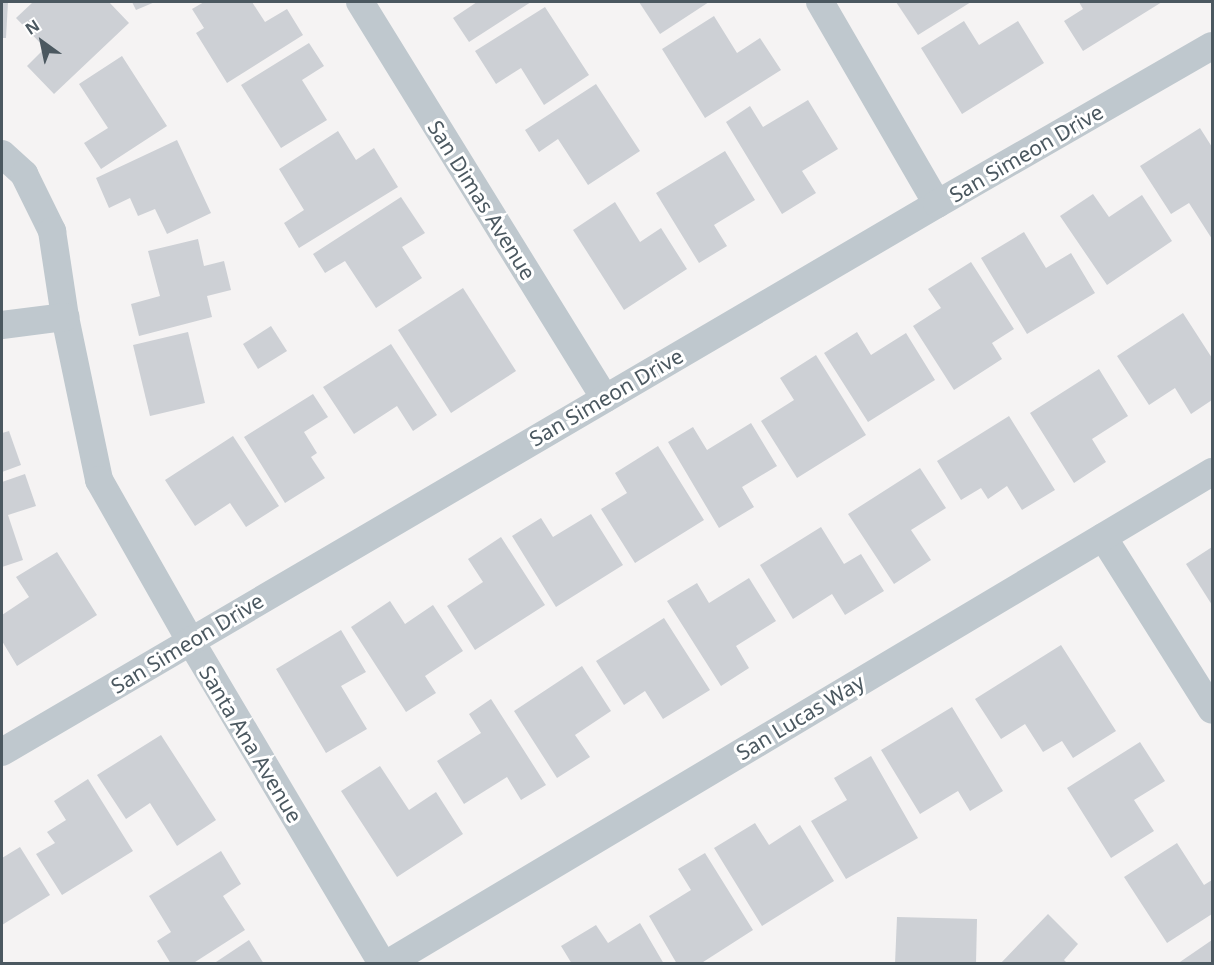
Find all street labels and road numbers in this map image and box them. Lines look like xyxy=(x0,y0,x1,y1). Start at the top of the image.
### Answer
street label: San Simeon Drive xyxy=(945,99,1107,207)
street label: San Dimas Avenue xyxy=(423,116,541,284)
street label: San Simeon Drive xyxy=(525,343,687,451)
street label: San Simeon Drive xyxy=(106,588,268,698)
street label: Santa Ana Avenue xyxy=(194,661,308,827)
street label: San Lucas Way xyxy=(731,669,869,765)

